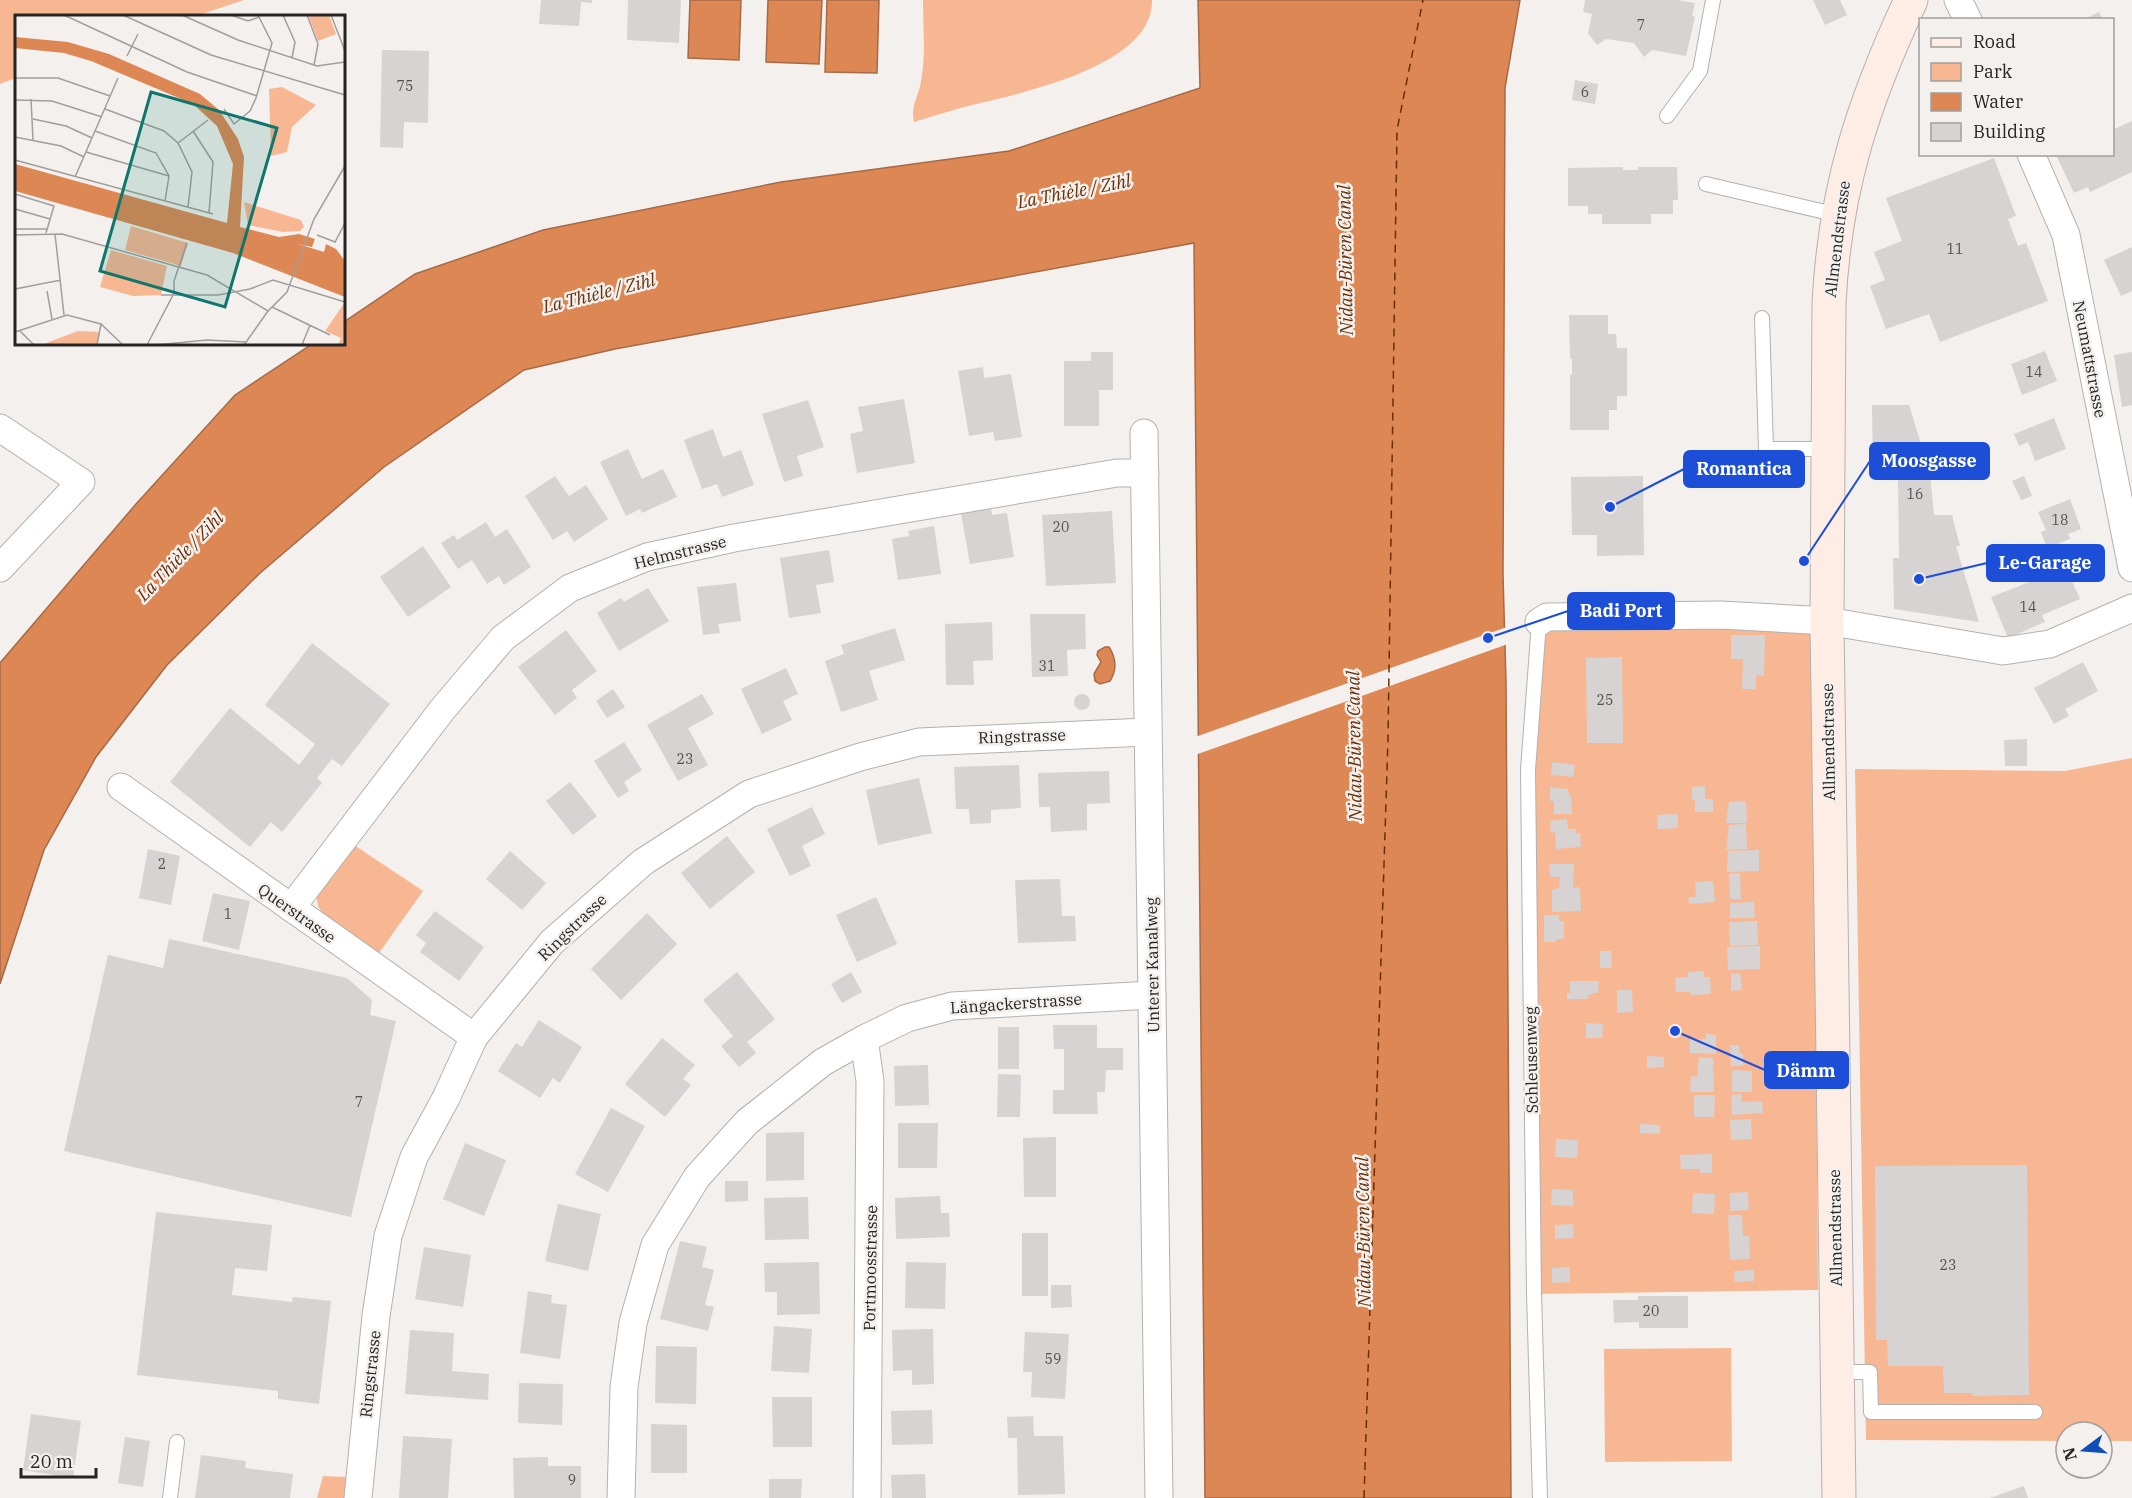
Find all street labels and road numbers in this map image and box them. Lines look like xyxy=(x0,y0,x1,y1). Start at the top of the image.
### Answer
street label: Allmendstrasse xyxy=(1820,179,1854,299)
street label: Neumattstrasse xyxy=(2069,299,2111,419)
street label: Helmstrasse xyxy=(632,531,728,573)
street label: Allmendstrasse xyxy=(1817,683,1839,801)
street label: Ringstrasse xyxy=(978,724,1066,748)
street label: Querstrasse xyxy=(254,879,340,947)
street label: Ringstrasse xyxy=(533,889,611,965)
street label: Unterer Kanalweg xyxy=(1141,897,1163,1033)
street label: Längackerstrasse xyxy=(949,988,1083,1018)
street label: Schleusenweg xyxy=(1520,1006,1542,1114)
street label: Allmendstrasse xyxy=(1824,1169,1846,1287)
street label: Portmoosstrasse xyxy=(859,1205,881,1331)
street label: Ringstrasse xyxy=(355,1329,385,1419)

